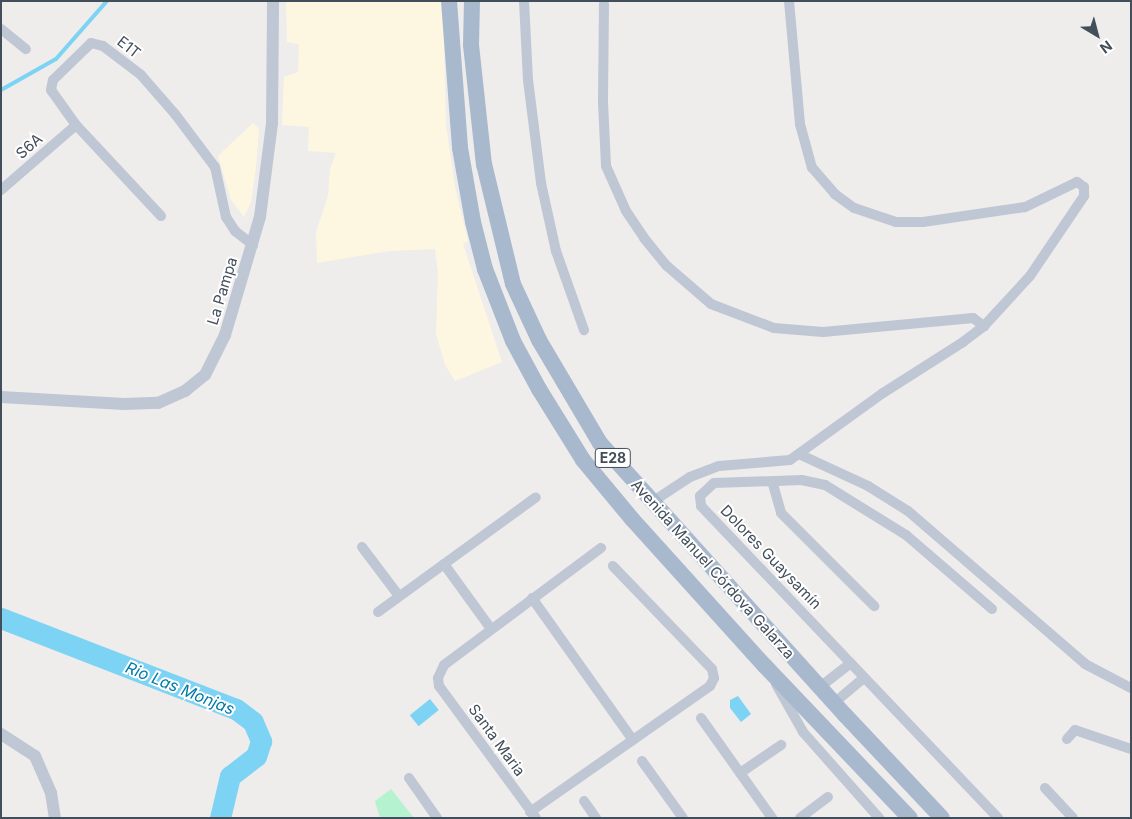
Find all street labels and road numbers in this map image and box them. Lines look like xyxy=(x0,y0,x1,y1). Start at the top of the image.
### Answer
street label: E1T xyxy=(114,32,144,62)
street label: S6A xyxy=(12,130,46,162)
street label: La Pampa xyxy=(203,255,241,327)
road number: E28 xyxy=(594,446,632,469)
street label: Avenida Manuel Córdova Galarza xyxy=(628,476,798,662)
street label: Dolores Guaysamín xyxy=(717,501,825,613)
street label: Santa Maria xyxy=(465,701,529,779)

